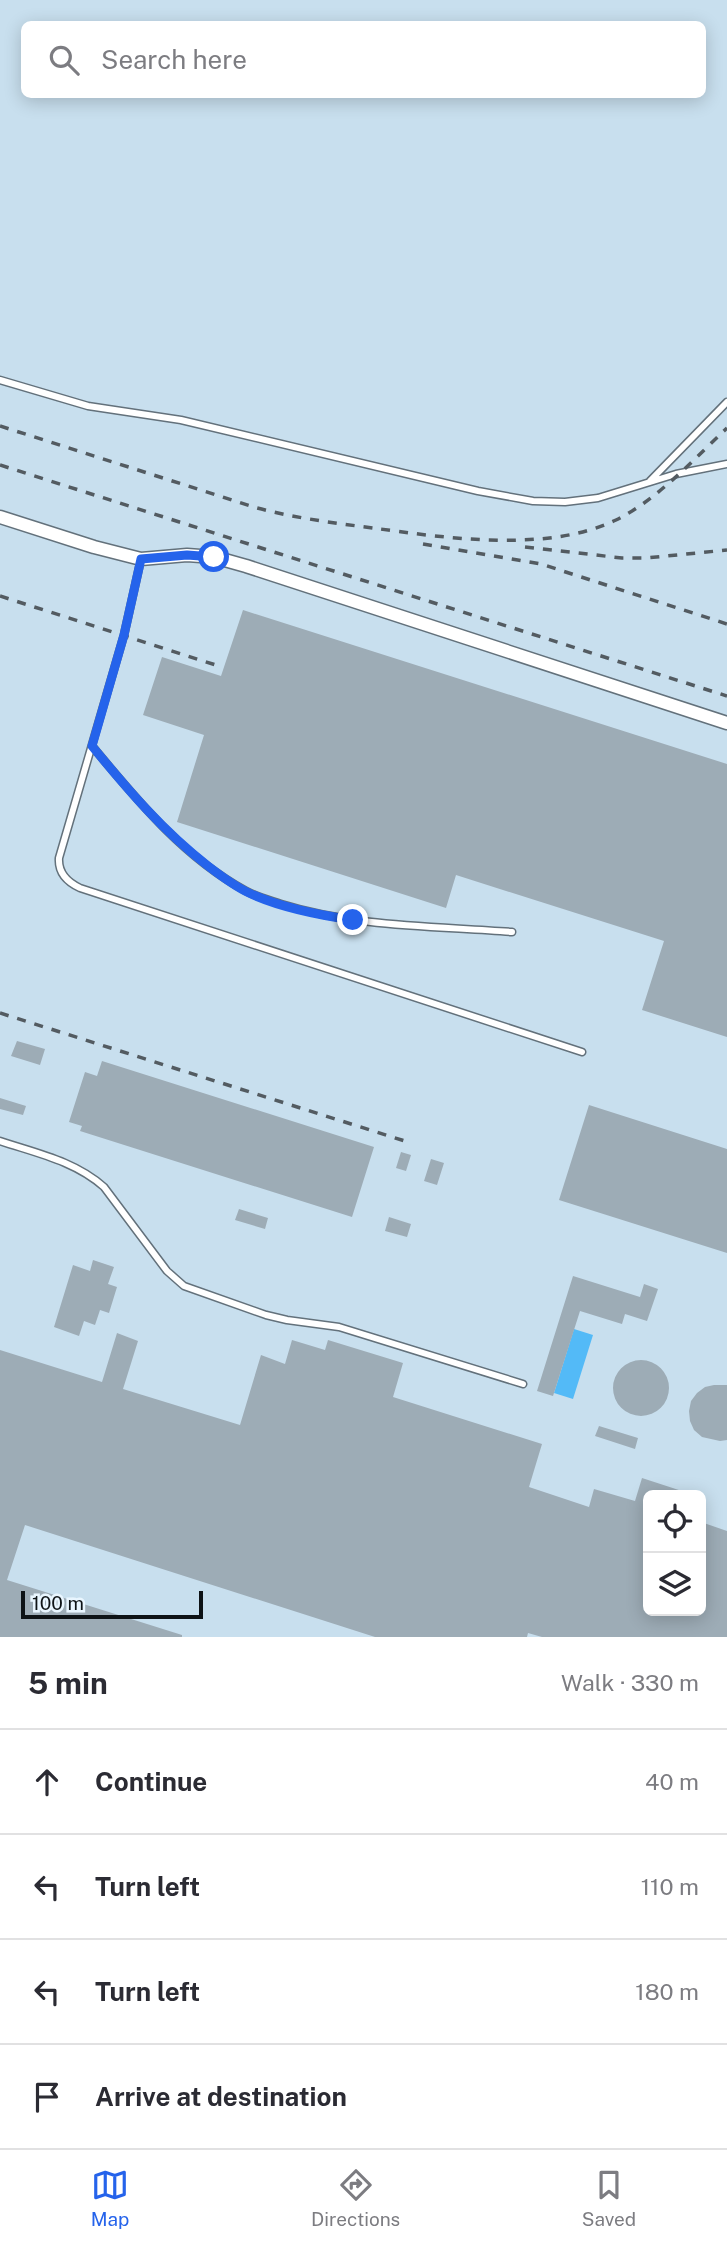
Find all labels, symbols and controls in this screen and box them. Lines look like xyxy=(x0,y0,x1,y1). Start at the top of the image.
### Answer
search box xyxy=(21,21,706,98)
icon: search xyxy=(45,41,83,79)
text: Search here xyxy=(101,44,247,75)
route start xyxy=(198,541,229,572)
route end xyxy=(337,904,368,935)
map controls xyxy=(643,1490,706,1616)
button: locate xyxy=(643,1490,706,1553)
button: layers xyxy=(643,1553,706,1616)
scale bar xyxy=(21,1588,203,1620)
text: 100 m xyxy=(32,1592,84,1614)
text: 5 min xyxy=(28,1665,108,1701)
text: Walk · 330 m xyxy=(561,1669,699,1696)
icon: ahead xyxy=(28,1763,66,1801)
text: Continue xyxy=(95,1766,207,1797)
text: 40 m xyxy=(645,1768,699,1795)
icon: left xyxy=(28,1868,66,1906)
text: Turn left xyxy=(95,1871,200,1902)
text: 110 m xyxy=(641,1873,699,1900)
icon: left xyxy=(28,1973,66,2011)
text: Turn left xyxy=(95,1976,200,2007)
text: 180 m xyxy=(635,1978,699,2005)
icon: arrive xyxy=(28,2078,66,2116)
text: Arrive at destination xyxy=(95,2081,347,2112)
tab: Map xyxy=(91,2166,129,2230)
tab: Directions xyxy=(311,2166,400,2230)
tab: Saved xyxy=(582,2166,636,2230)

